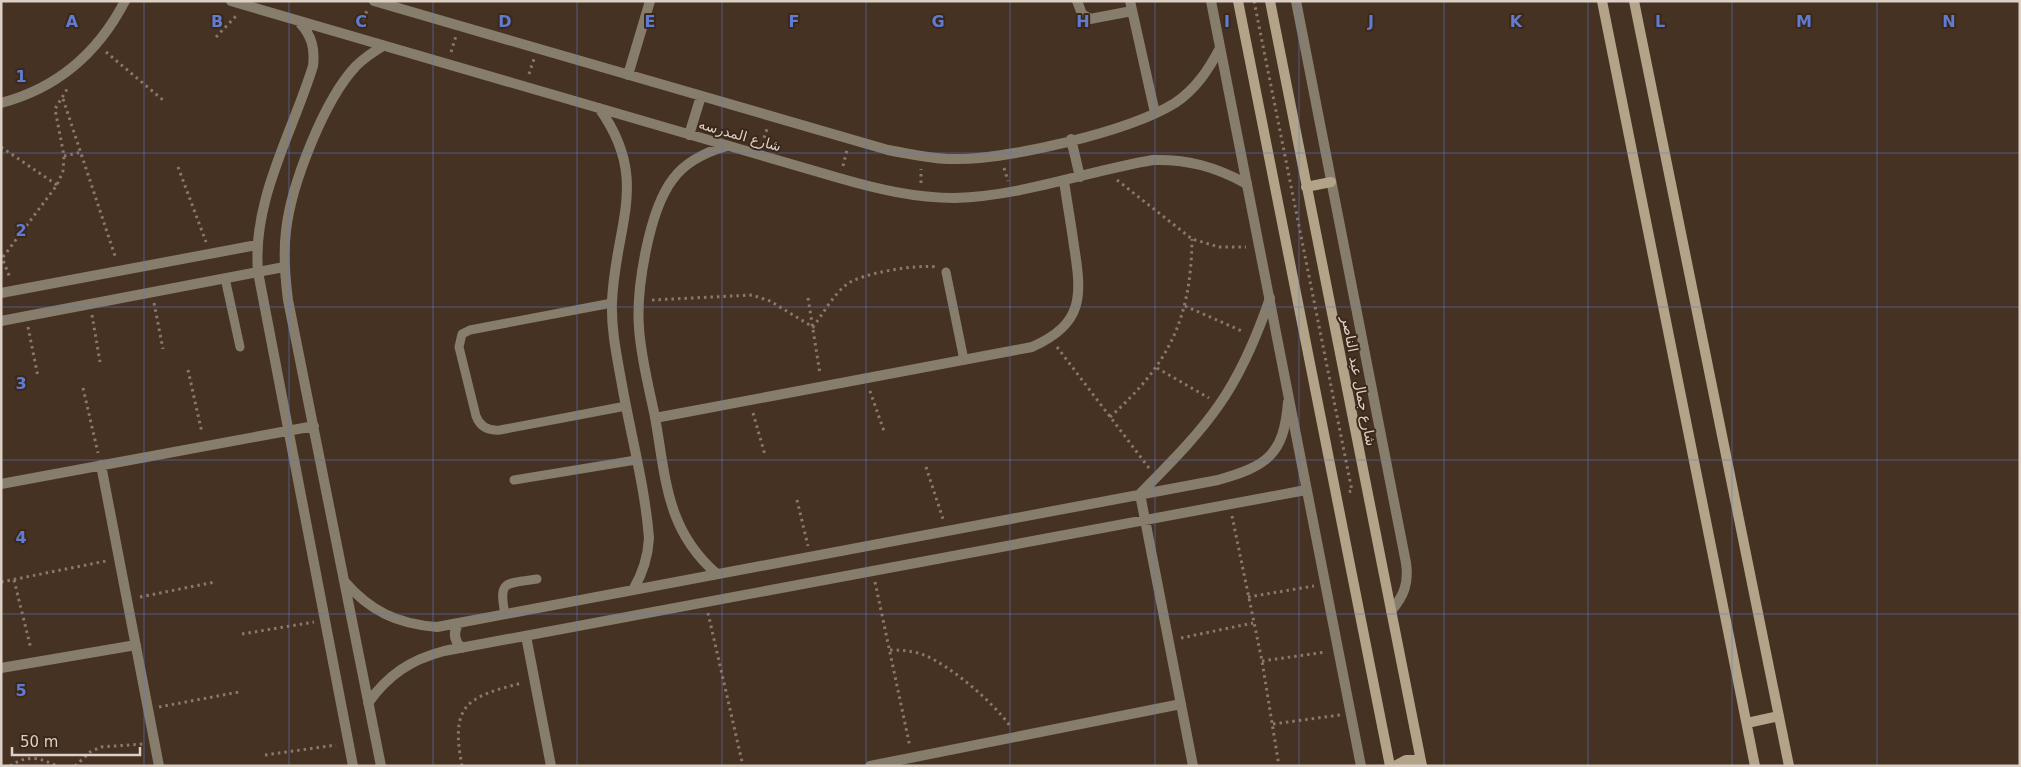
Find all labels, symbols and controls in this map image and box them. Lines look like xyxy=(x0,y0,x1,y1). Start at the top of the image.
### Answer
text: A xyxy=(66,12,79,31)
text: B xyxy=(211,12,223,31)
text: C xyxy=(355,12,367,31)
text: D xyxy=(498,12,512,31)
text: E xyxy=(645,12,655,31)
text: F xyxy=(789,12,799,31)
text: G xyxy=(931,12,945,31)
text: H xyxy=(1076,12,1090,31)
text: I xyxy=(1224,12,1230,31)
text: J xyxy=(1367,12,1374,31)
text: K xyxy=(1510,12,1523,31)
text: L xyxy=(1655,12,1665,31)
text: M xyxy=(1796,12,1812,31)
text: N xyxy=(1942,12,1956,31)
text: 1 xyxy=(15,67,27,86)
street label: شارع المدرسه xyxy=(697,116,783,155)
text: 2 xyxy=(15,221,27,240)
street label: شارع جمال عبد الناصر xyxy=(1337,314,1379,447)
text: 3 xyxy=(15,374,27,393)
text: 4 xyxy=(15,528,27,547)
text: 5 xyxy=(15,681,27,700)
scale bar xyxy=(12,724,140,756)
text: 50 m xyxy=(20,733,58,751)

